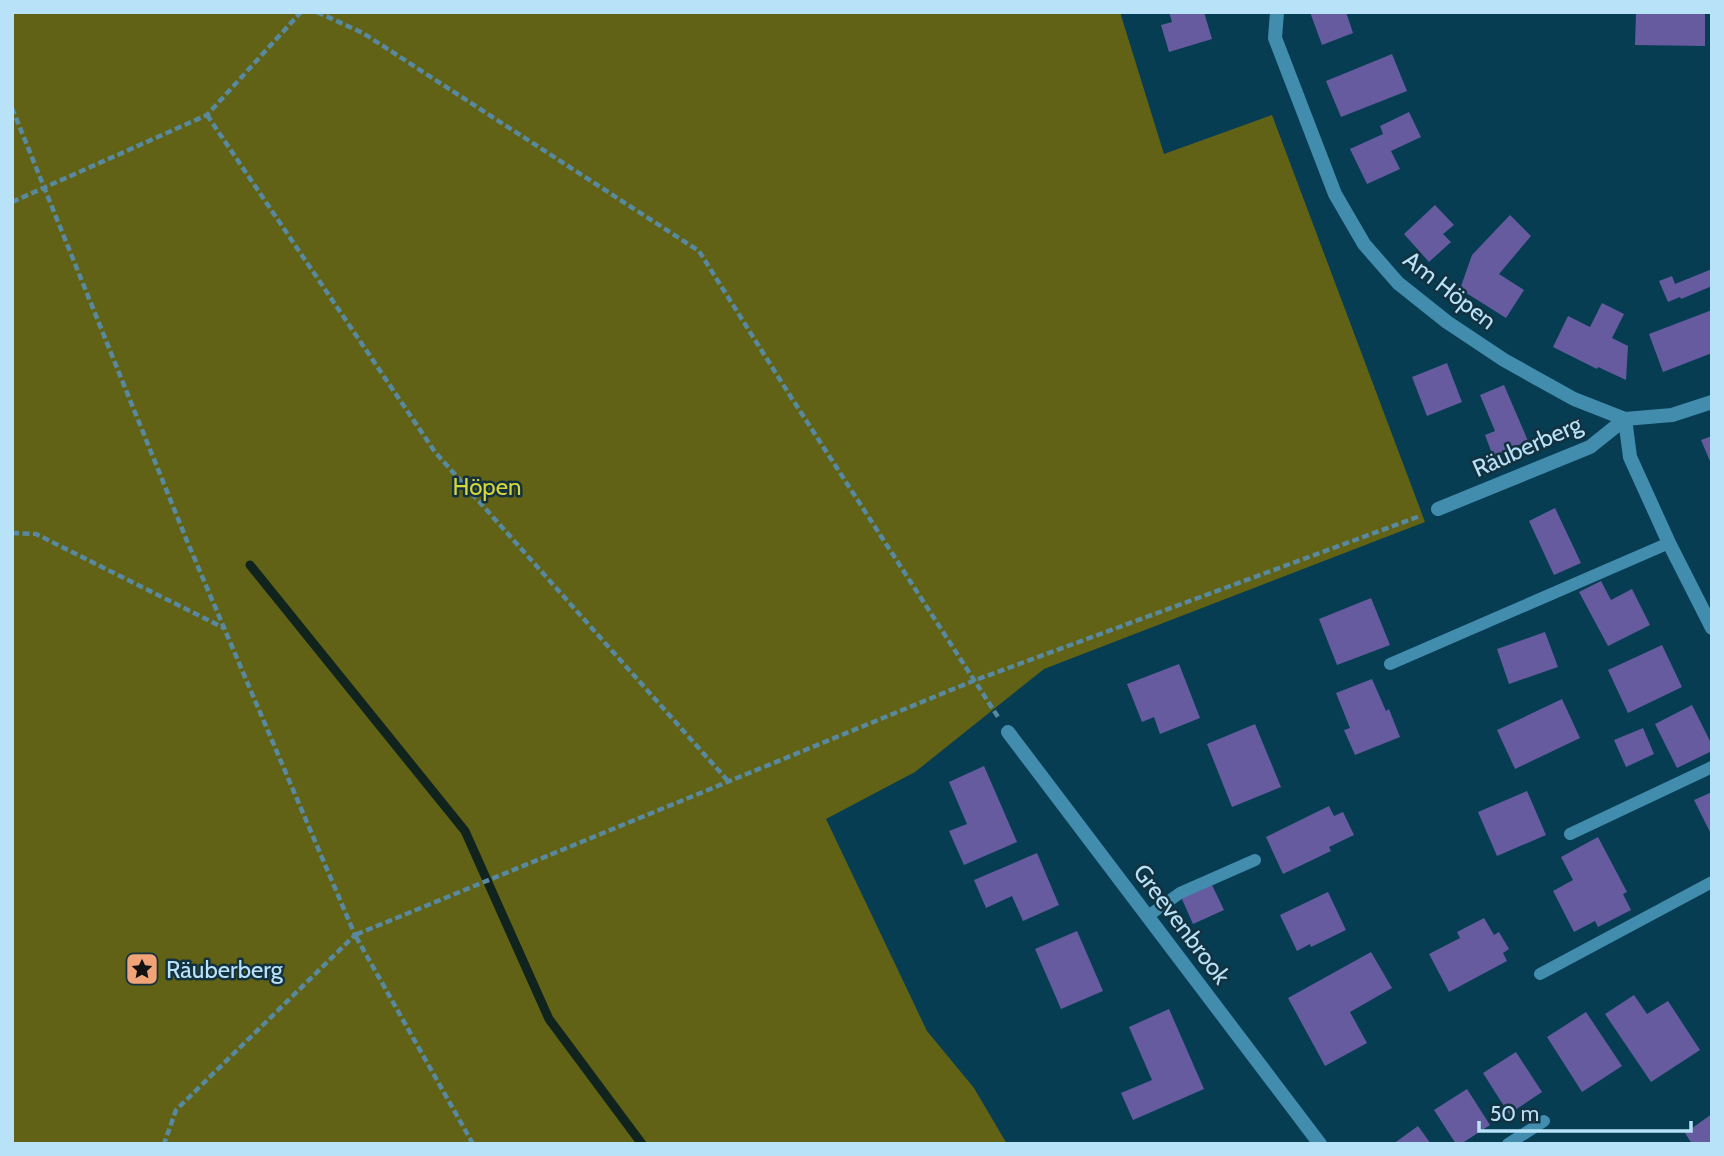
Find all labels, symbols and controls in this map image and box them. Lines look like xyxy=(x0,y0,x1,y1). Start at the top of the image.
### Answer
street label: Am Höpen xyxy=(1398,245,1502,335)
street label: Räuberberg xyxy=(1468,409,1587,483)
park label: Höpen xyxy=(453,472,521,501)
street label: Greevenbrook xyxy=(1127,858,1237,990)
place icon: Räuberberg xyxy=(123,950,161,988)
place label: Räuberberg xyxy=(166,955,284,984)
scale bar xyxy=(1479,1090,1691,1134)
text: 50 m xyxy=(1490,1101,1539,1126)

